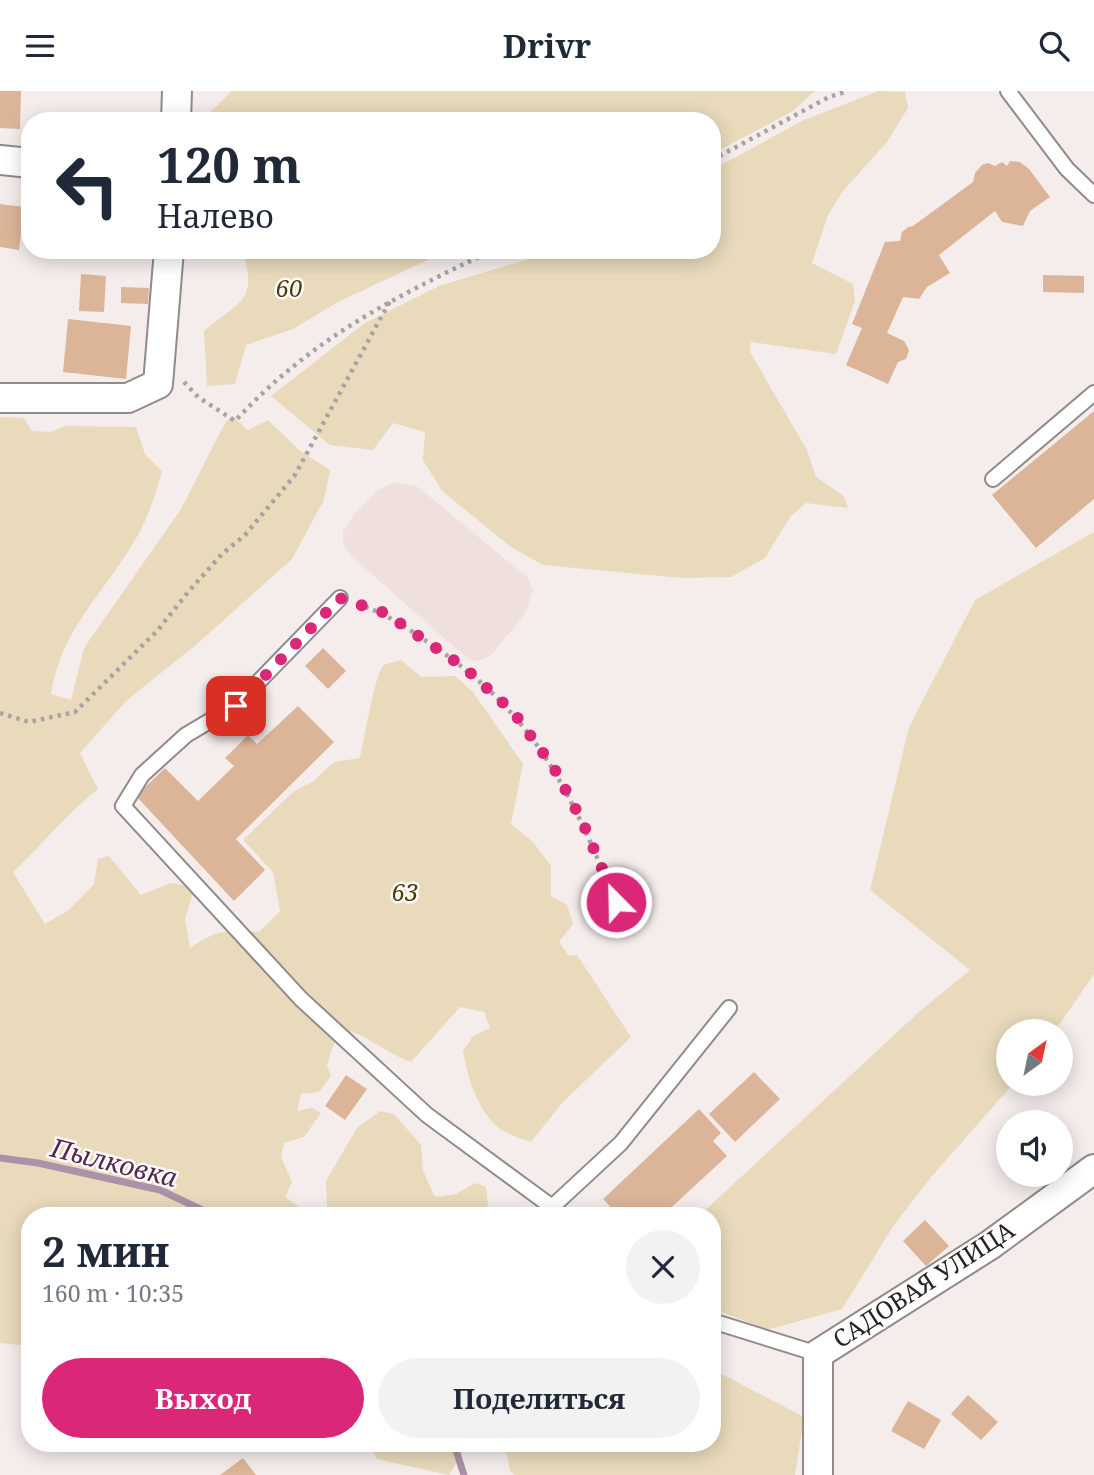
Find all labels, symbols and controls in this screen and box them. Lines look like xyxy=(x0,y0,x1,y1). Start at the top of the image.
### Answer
text: Drivr xyxy=(503,24,591,67)
icon: menu xyxy=(21,27,59,65)
icon: search xyxy=(1035,27,1073,65)
text: 120 m xyxy=(157,131,301,197)
icon: left xyxy=(42,140,133,231)
text: Налево xyxy=(157,194,274,237)
park label: 60 xyxy=(276,271,302,304)
pin xyxy=(206,676,266,736)
icon: arrive xyxy=(217,687,255,725)
position arrow xyxy=(579,865,653,939)
park label: 63 xyxy=(392,875,418,908)
north arrow xyxy=(996,1019,1073,1095)
map controls xyxy=(996,1019,1073,1187)
button: sound xyxy=(996,1110,1073,1187)
water label: Пылковка xyxy=(46,1129,181,1195)
street label: САДОВАЯ УЛИЦА xyxy=(826,1213,1020,1355)
text: 2 мин xyxy=(42,1222,169,1279)
button: close xyxy=(626,1230,700,1304)
text: 160 m · 10:35 xyxy=(42,1277,184,1309)
button: Выход xyxy=(42,1358,364,1438)
button: Поделиться xyxy=(378,1358,700,1438)

